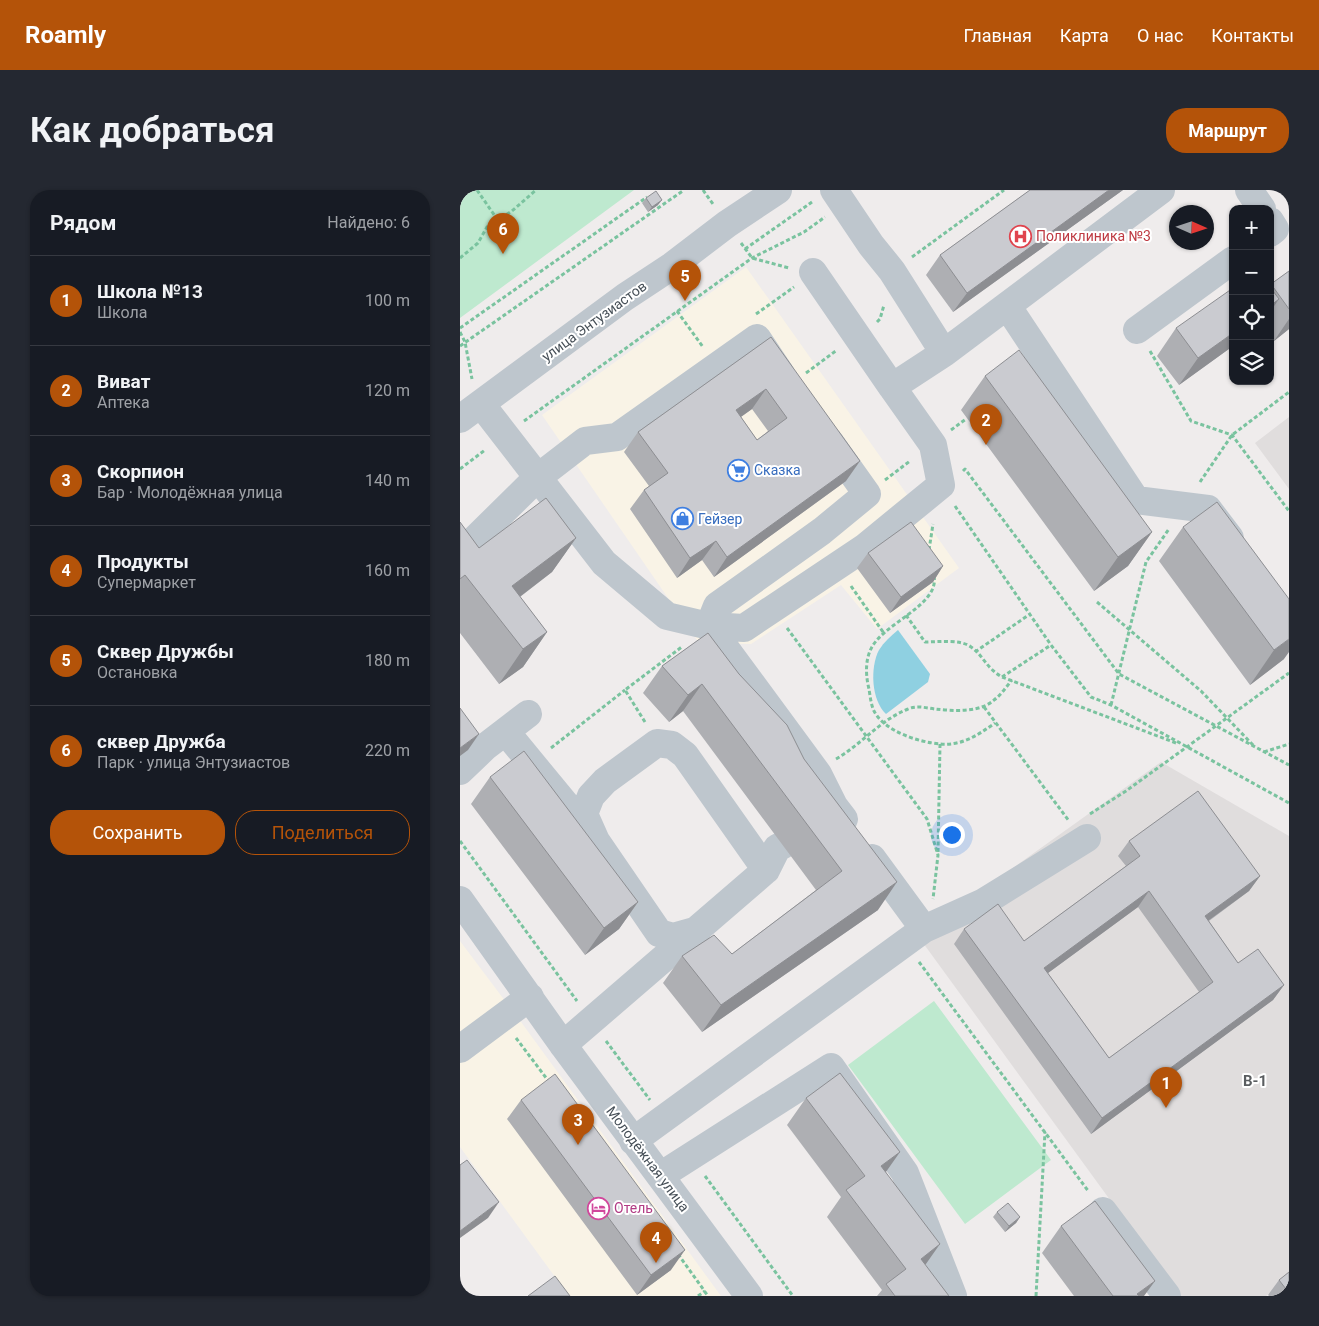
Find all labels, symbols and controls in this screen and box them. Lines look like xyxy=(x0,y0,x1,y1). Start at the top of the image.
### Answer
text: Roamly xyxy=(25,21,106,49)
text: Главная xyxy=(963,25,1032,46)
text: Карта xyxy=(1060,25,1109,46)
text: О нас xyxy=(1137,25,1183,46)
text: Контакты xyxy=(1211,25,1294,46)
button: Маршрут xyxy=(1166,108,1289,153)
text: Как добраться xyxy=(30,110,275,151)
north arrow xyxy=(1169,205,1214,250)
map controls xyxy=(1229,205,1274,385)
button: + xyxy=(1229,205,1274,250)
text: Рядом xyxy=(50,211,116,235)
text: Найдено: 6 xyxy=(327,213,410,232)
pin: 6 xyxy=(487,213,519,254)
hospital icon: Поликлиника №3 xyxy=(1008,224,1032,248)
place label: Поликлиника №3 xyxy=(1036,228,1151,244)
button: − xyxy=(1229,250,1274,295)
pin: 5 xyxy=(669,260,701,301)
street label: улица Энтузиастов xyxy=(539,278,649,364)
text: Школа №13 xyxy=(97,280,203,303)
text: 1 xyxy=(61,291,71,310)
text: 100 m xyxy=(365,291,410,310)
button: locate xyxy=(1229,295,1274,340)
text: Школа xyxy=(97,303,148,322)
button: layers xyxy=(1229,340,1274,385)
text: Виват xyxy=(97,370,150,393)
text: 2 xyxy=(61,381,71,400)
text: 120 m xyxy=(365,381,410,400)
text: Аптека xyxy=(97,393,150,412)
pin: 2 xyxy=(970,404,1002,445)
supermarket icon: Сказка xyxy=(726,458,750,482)
text: Скорпион xyxy=(97,460,184,483)
place label: Сказка xyxy=(754,462,801,478)
text: 3 xyxy=(61,471,71,490)
text: 140 m xyxy=(365,471,410,490)
text: Бар · Молодёжная улица xyxy=(97,483,283,502)
shop icon: Гейзер xyxy=(670,507,694,531)
place label: Гейзер xyxy=(698,511,743,527)
text: Продукты xyxy=(97,550,189,573)
text: 4 xyxy=(61,561,71,580)
text: 160 m xyxy=(365,561,410,580)
text: Супермаркет xyxy=(97,573,196,592)
text: Сквер Дружбы xyxy=(97,640,234,663)
text: 5 xyxy=(61,651,71,670)
text: 180 m xyxy=(365,651,410,670)
text: Остановка xyxy=(97,663,178,682)
text: сквер Дружба xyxy=(97,730,226,753)
text: 6 xyxy=(61,741,71,760)
text: 220 m xyxy=(365,741,410,760)
text: Парк · улица Энтузиастов xyxy=(97,753,290,772)
button: Сохранить xyxy=(50,810,225,855)
button: Поделиться xyxy=(235,810,410,855)
your location xyxy=(939,822,965,848)
pin: 1 xyxy=(1150,1067,1182,1108)
district label: В-1 xyxy=(1243,1072,1267,1090)
street label: Молодёжная улица xyxy=(603,1103,693,1215)
pin: 3 xyxy=(562,1104,594,1145)
hotel icon: Отель xyxy=(586,1196,610,1220)
place label: Отель xyxy=(614,1200,653,1216)
pin: 4 xyxy=(640,1222,672,1263)

